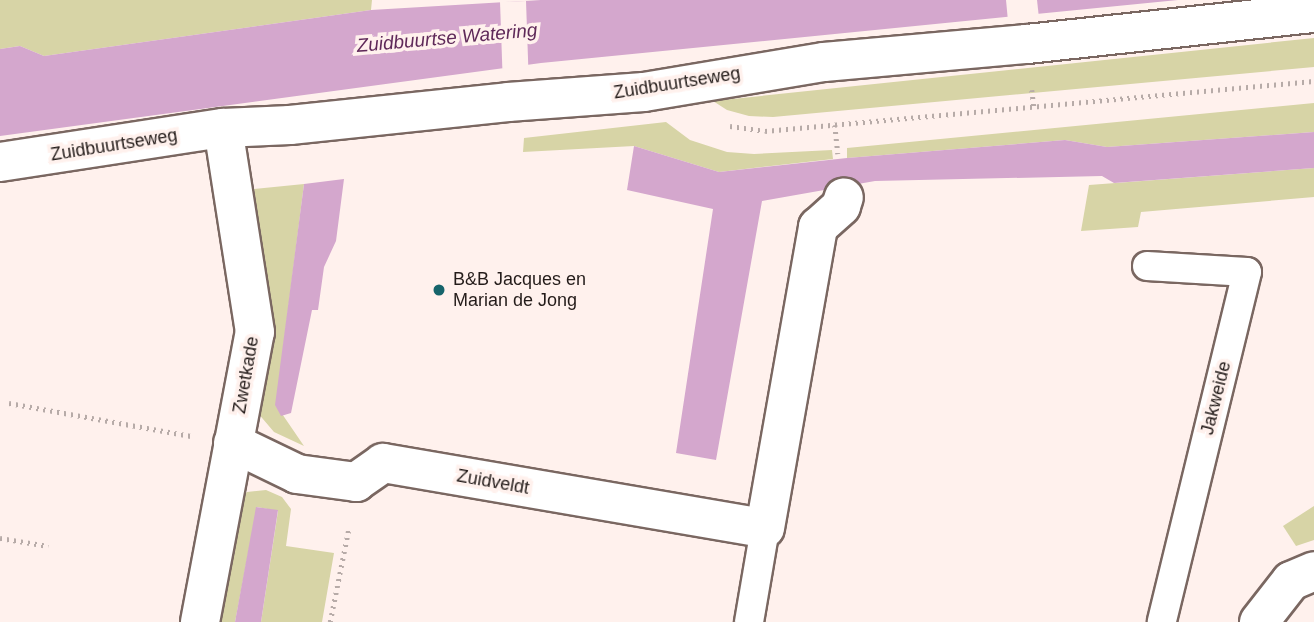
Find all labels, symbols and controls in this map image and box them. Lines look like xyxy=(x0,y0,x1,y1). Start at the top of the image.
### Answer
water label: Zuidbuurtse Watering xyxy=(356,19,538,57)
street label: Zuidbuurtseweg xyxy=(612,62,742,104)
street label: Zuidbuurtseweg xyxy=(49,124,179,166)
place label: B&B Jacques en Marian de Jong xyxy=(453,269,586,312)
marker: B&B Jacques en Marian de Jong xyxy=(431,282,447,298)
street label: Zwetkade xyxy=(229,335,263,415)
street label: Jakweide xyxy=(1196,359,1236,437)
street label: Zuidveldt xyxy=(455,465,531,499)

